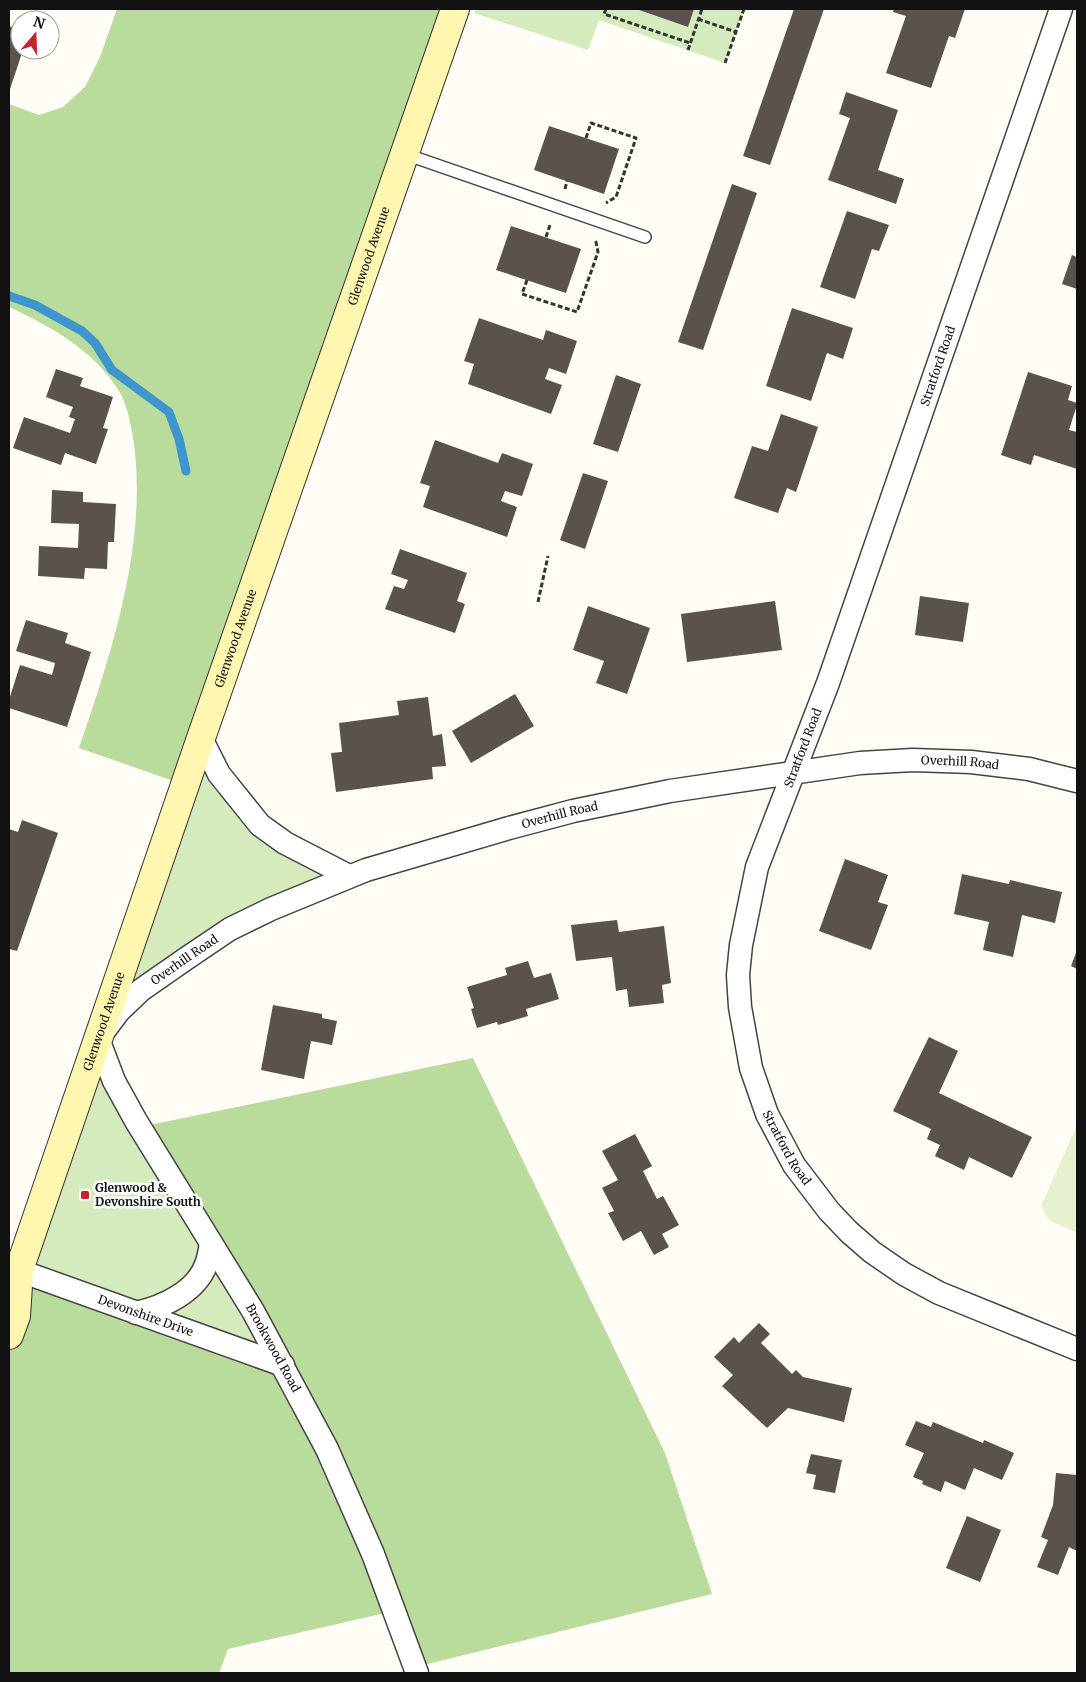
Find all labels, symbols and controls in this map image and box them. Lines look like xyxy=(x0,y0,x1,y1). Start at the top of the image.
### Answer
north arrow xyxy=(10,10,60,60)
text: N xyxy=(31,12,47,33)
street label: Glenwood Avenue xyxy=(344,205,393,307)
street label: Stratford Road xyxy=(917,324,958,408)
street label: Glenwood Avenue xyxy=(211,587,259,690)
street label: Stratford Road xyxy=(781,706,825,790)
street label: Overhill Road xyxy=(921,752,1000,772)
street label: Overhill Road xyxy=(520,798,599,831)
street label: Overhill Road xyxy=(148,931,221,988)
street label: Glenwood Avenue xyxy=(80,970,127,1073)
street label: Stratford Road xyxy=(759,1108,815,1188)
place label: Glenwood & Devonshire South xyxy=(95,1180,201,1209)
marker: Glenwood & Devonshire South xyxy=(79,1189,91,1201)
street label: Devonshire Drive xyxy=(96,1291,195,1339)
street label: Brookwood Road xyxy=(243,1301,304,1395)

